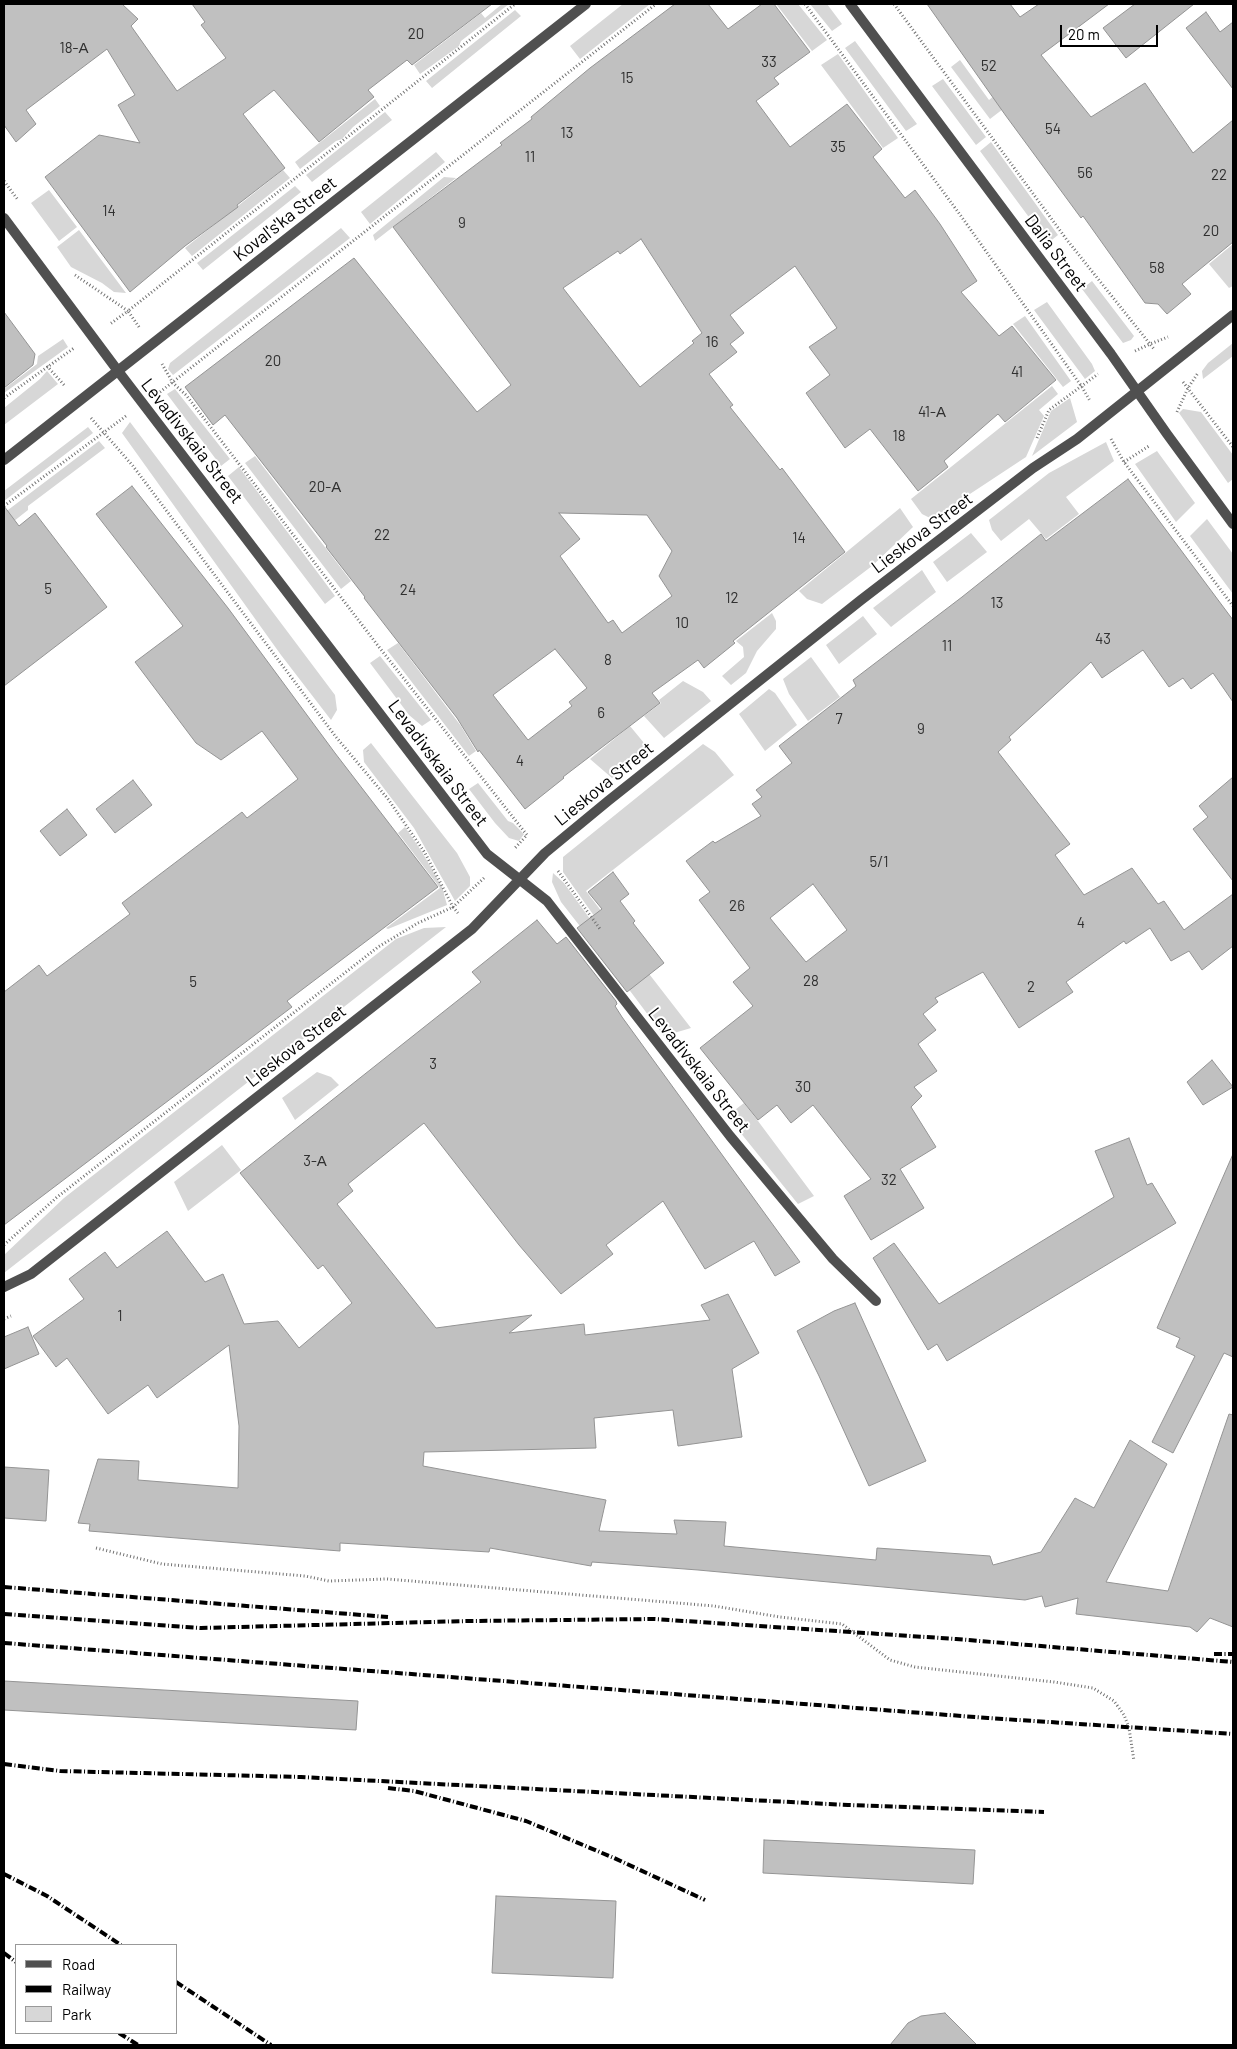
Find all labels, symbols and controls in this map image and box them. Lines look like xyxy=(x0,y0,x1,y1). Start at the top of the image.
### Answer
scale bar xyxy=(1062,15,1160,47)
house number: 20 xyxy=(408,25,424,43)
text: 20 m xyxy=(1068,25,1100,43)
house number: 18-А xyxy=(60,39,88,57)
house number: 33 xyxy=(761,53,777,71)
house number: 52 xyxy=(981,57,997,75)
house number: 15 xyxy=(621,69,633,87)
house number: 54 xyxy=(1045,120,1061,138)
house number: 13 xyxy=(561,124,573,142)
house number: 35 xyxy=(830,138,846,156)
house number: 11 xyxy=(525,148,535,166)
house number: 56 xyxy=(1077,164,1093,182)
house number: 22 xyxy=(1211,166,1227,184)
street label: Koval's'ka Street xyxy=(229,172,341,266)
house number: 14 xyxy=(102,202,116,220)
street label: Dalia Street xyxy=(1020,210,1092,296)
house number: 9 xyxy=(458,214,466,232)
house number: 20 xyxy=(1203,222,1219,240)
house number: 58 xyxy=(1149,259,1165,277)
house number: 16 xyxy=(706,333,718,351)
house number: 20 xyxy=(265,352,281,370)
house number: 41 xyxy=(1011,363,1023,381)
street label: Levadivskaia Street xyxy=(136,374,248,508)
house number: 41-А xyxy=(918,403,946,421)
house number: 18 xyxy=(892,427,906,445)
house number: 20-А xyxy=(309,478,341,496)
street label: Lieskova Street xyxy=(867,488,977,578)
house number: 22 xyxy=(374,526,390,544)
house number: 14 xyxy=(792,529,806,547)
house number: 5 xyxy=(44,580,52,598)
house number: 24 xyxy=(400,581,416,599)
house number: 12 xyxy=(725,589,739,607)
house number: 13 xyxy=(991,594,1003,612)
house number: 10 xyxy=(675,614,689,632)
house number: 43 xyxy=(1095,630,1111,648)
house number: 11 xyxy=(942,637,952,655)
house number: 8 xyxy=(604,651,612,669)
street label: Levadivskaia Street xyxy=(383,695,493,831)
house number: 6 xyxy=(597,704,605,722)
house number: 7 xyxy=(835,710,843,728)
house number: 9 xyxy=(917,720,925,738)
street label: Lieskova Street xyxy=(550,737,658,831)
house number: 4 xyxy=(516,752,524,770)
house number: 5/1 xyxy=(870,853,888,871)
house number: 26 xyxy=(729,897,745,915)
house number: 4 xyxy=(1077,914,1085,932)
house number: 28 xyxy=(803,972,819,990)
house number: 5 xyxy=(189,973,197,991)
house number: 2 xyxy=(1027,978,1035,996)
street label: Lieskova Street xyxy=(242,1000,350,1092)
street label: Levadivskaia Street xyxy=(643,1003,755,1137)
house number: 3 xyxy=(429,1055,437,1073)
house number: 30 xyxy=(795,1078,811,1096)
house number: 3-А xyxy=(303,1152,327,1170)
house number: 32 xyxy=(881,1171,897,1189)
house number: 1 xyxy=(117,1307,123,1325)
legend xyxy=(15,1944,178,2034)
text: Road xyxy=(62,1955,95,1973)
text: Railway xyxy=(62,1980,111,1998)
text: Park xyxy=(62,2005,91,2023)

